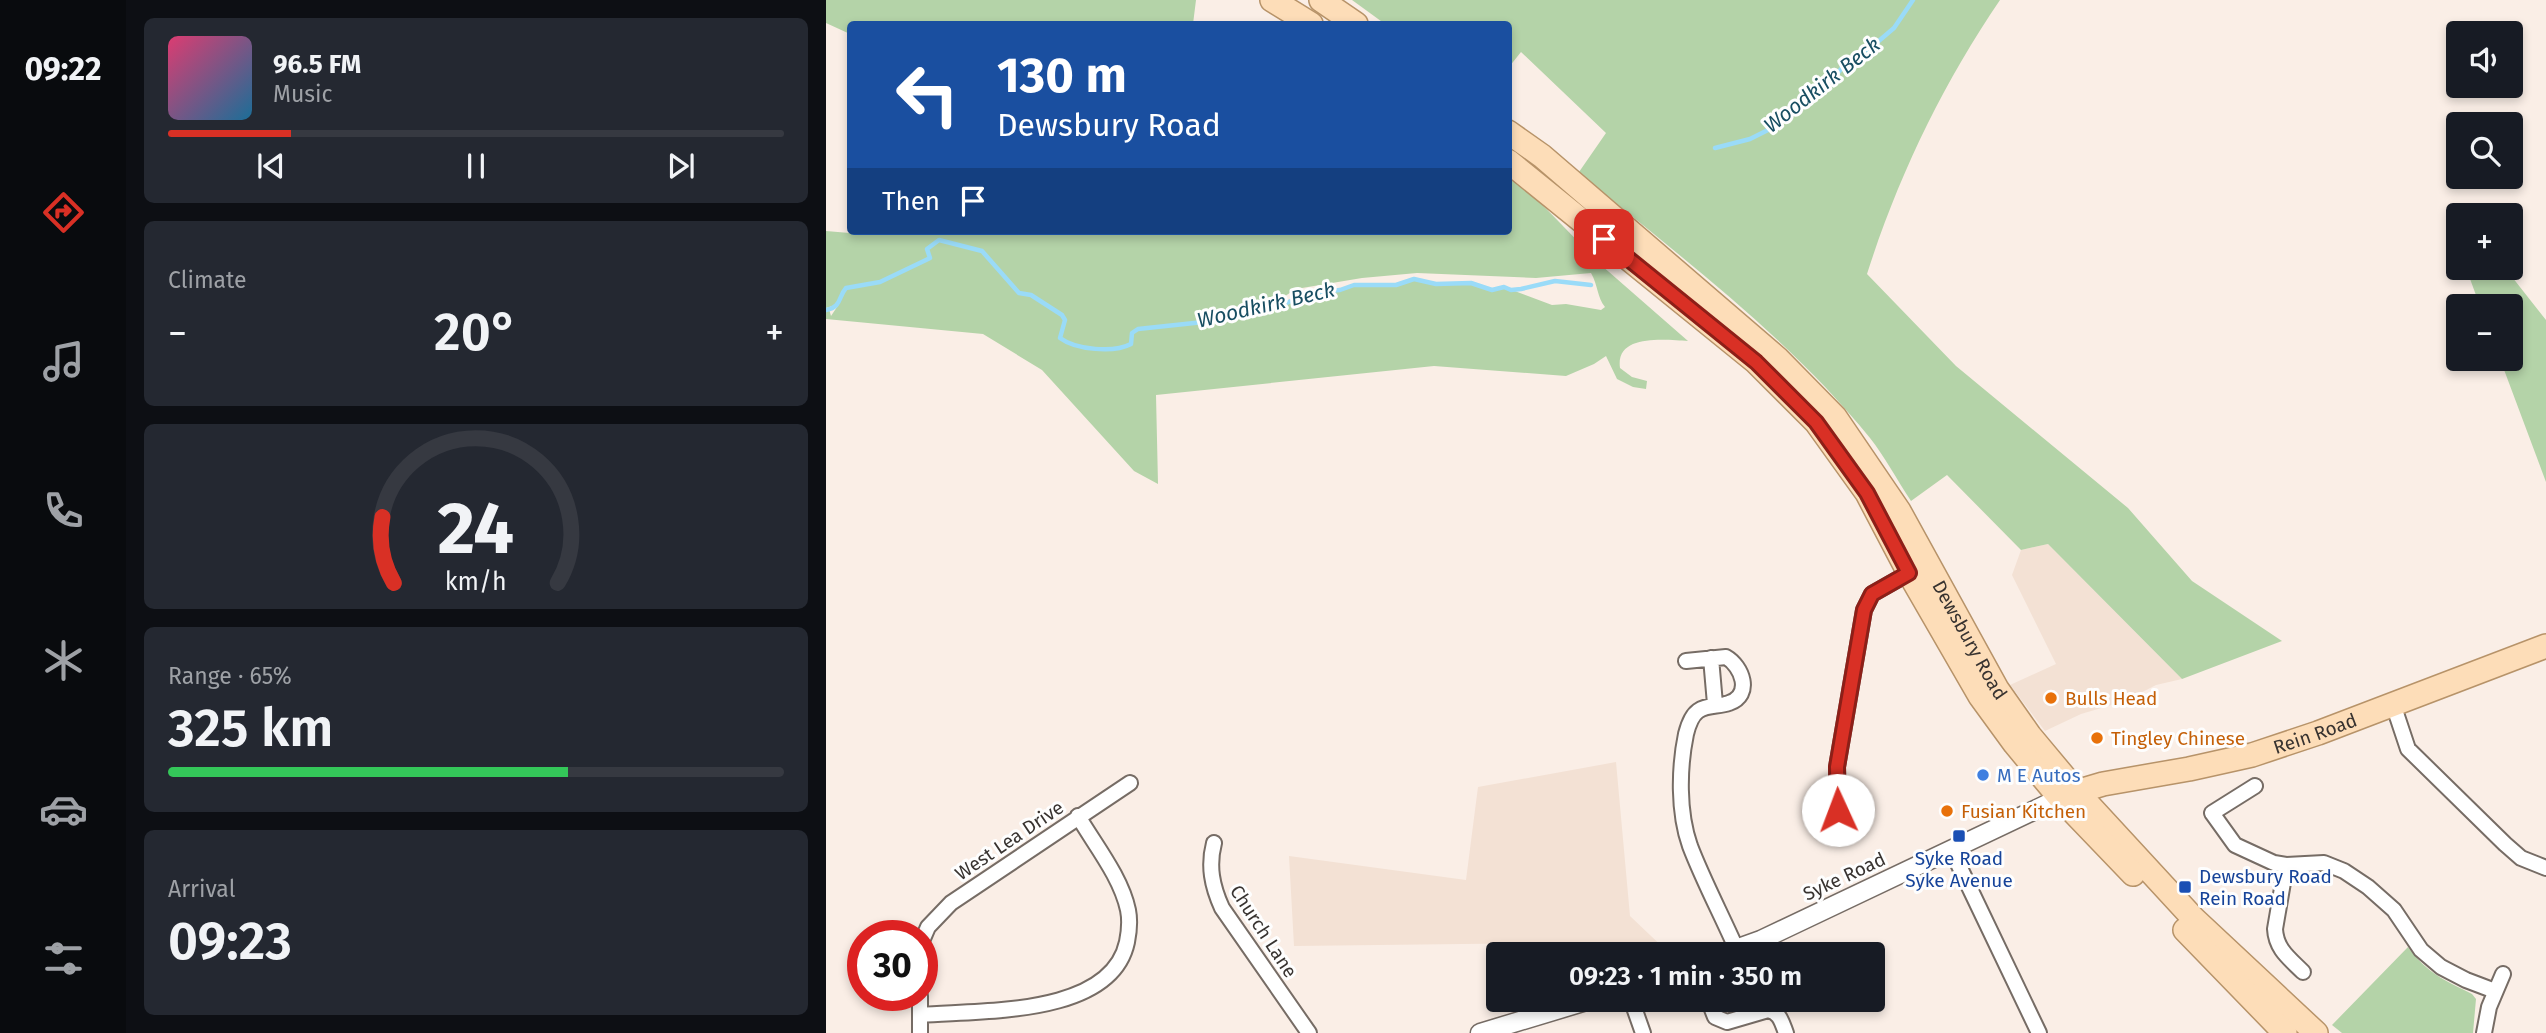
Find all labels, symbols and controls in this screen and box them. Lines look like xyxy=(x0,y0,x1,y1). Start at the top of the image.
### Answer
map controls xyxy=(2446,21,2523,371)
button: sound xyxy=(2446,21,2523,98)
water label: Woodkirk Beck xyxy=(1759,31,1885,139)
text: 130 m xyxy=(997,46,1127,105)
text: 96.5 FM xyxy=(273,49,361,80)
icon: left xyxy=(882,49,973,140)
text: 09:22 xyxy=(24,50,102,88)
text: Music xyxy=(273,80,333,108)
text: Dewsbury Road xyxy=(997,106,1221,144)
button: search xyxy=(2446,112,2523,189)
icon: previous xyxy=(252,147,290,185)
icon: pause xyxy=(457,147,495,185)
icon: next xyxy=(662,147,700,185)
icon: arrive xyxy=(954,182,992,220)
text: Then xyxy=(882,186,940,217)
icon: directions xyxy=(39,188,88,237)
button: + xyxy=(2446,203,2523,280)
pin xyxy=(1574,209,1634,269)
icon: arrive xyxy=(1585,220,1623,258)
text: Climate xyxy=(168,266,247,294)
water label: Woodkirk Beck xyxy=(1195,277,1337,333)
button: − xyxy=(2446,294,2523,371)
text: 20° xyxy=(434,301,518,364)
text: − xyxy=(168,310,187,356)
text: + xyxy=(765,310,784,356)
icon: music xyxy=(39,337,88,386)
text: 24 xyxy=(438,485,514,572)
icon: phone xyxy=(39,486,88,535)
text: km/h xyxy=(445,566,507,596)
street label: Dewsbury Road xyxy=(1927,576,2012,704)
icon: climate xyxy=(39,636,88,685)
text: Range · 65% xyxy=(168,662,292,690)
place label: Bulls Head xyxy=(2065,687,2157,710)
marker: Bulls Head xyxy=(2043,690,2059,706)
text: 325 km xyxy=(168,697,333,760)
street label: Rein Road xyxy=(2270,708,2360,759)
place label: Tingley Chinese xyxy=(2111,727,2245,750)
marker: Tingley Chinese xyxy=(2089,730,2105,746)
place label: M E Autos xyxy=(1997,764,2081,787)
marker: M E Autos xyxy=(1975,767,1991,783)
position arrow xyxy=(1801,773,1875,847)
icon: car xyxy=(39,785,88,834)
street label: West Lea Drive xyxy=(951,796,1068,885)
place label: Fusian Kitchen xyxy=(1961,800,2086,823)
marker: Fusian Kitchen xyxy=(1939,803,1955,819)
marker: Syke Road Syke Avenue xyxy=(1951,828,1967,844)
street label: Syke Road xyxy=(1799,847,1889,906)
place label: Syke Road Syke Avenue xyxy=(1905,847,2013,892)
place label: Dewsbury Road Rein Road xyxy=(2199,865,2332,910)
text: Arrival xyxy=(168,875,235,903)
marker: Dewsbury Road Rein Road xyxy=(2177,879,2193,895)
street label: Church Lane xyxy=(1225,881,1302,982)
text: 09:23 xyxy=(168,910,292,973)
speed limit sign: 30 xyxy=(847,920,938,1011)
icon: filters xyxy=(39,934,88,983)
text: 09:23 · 1 min · 350 m xyxy=(1569,961,1802,992)

